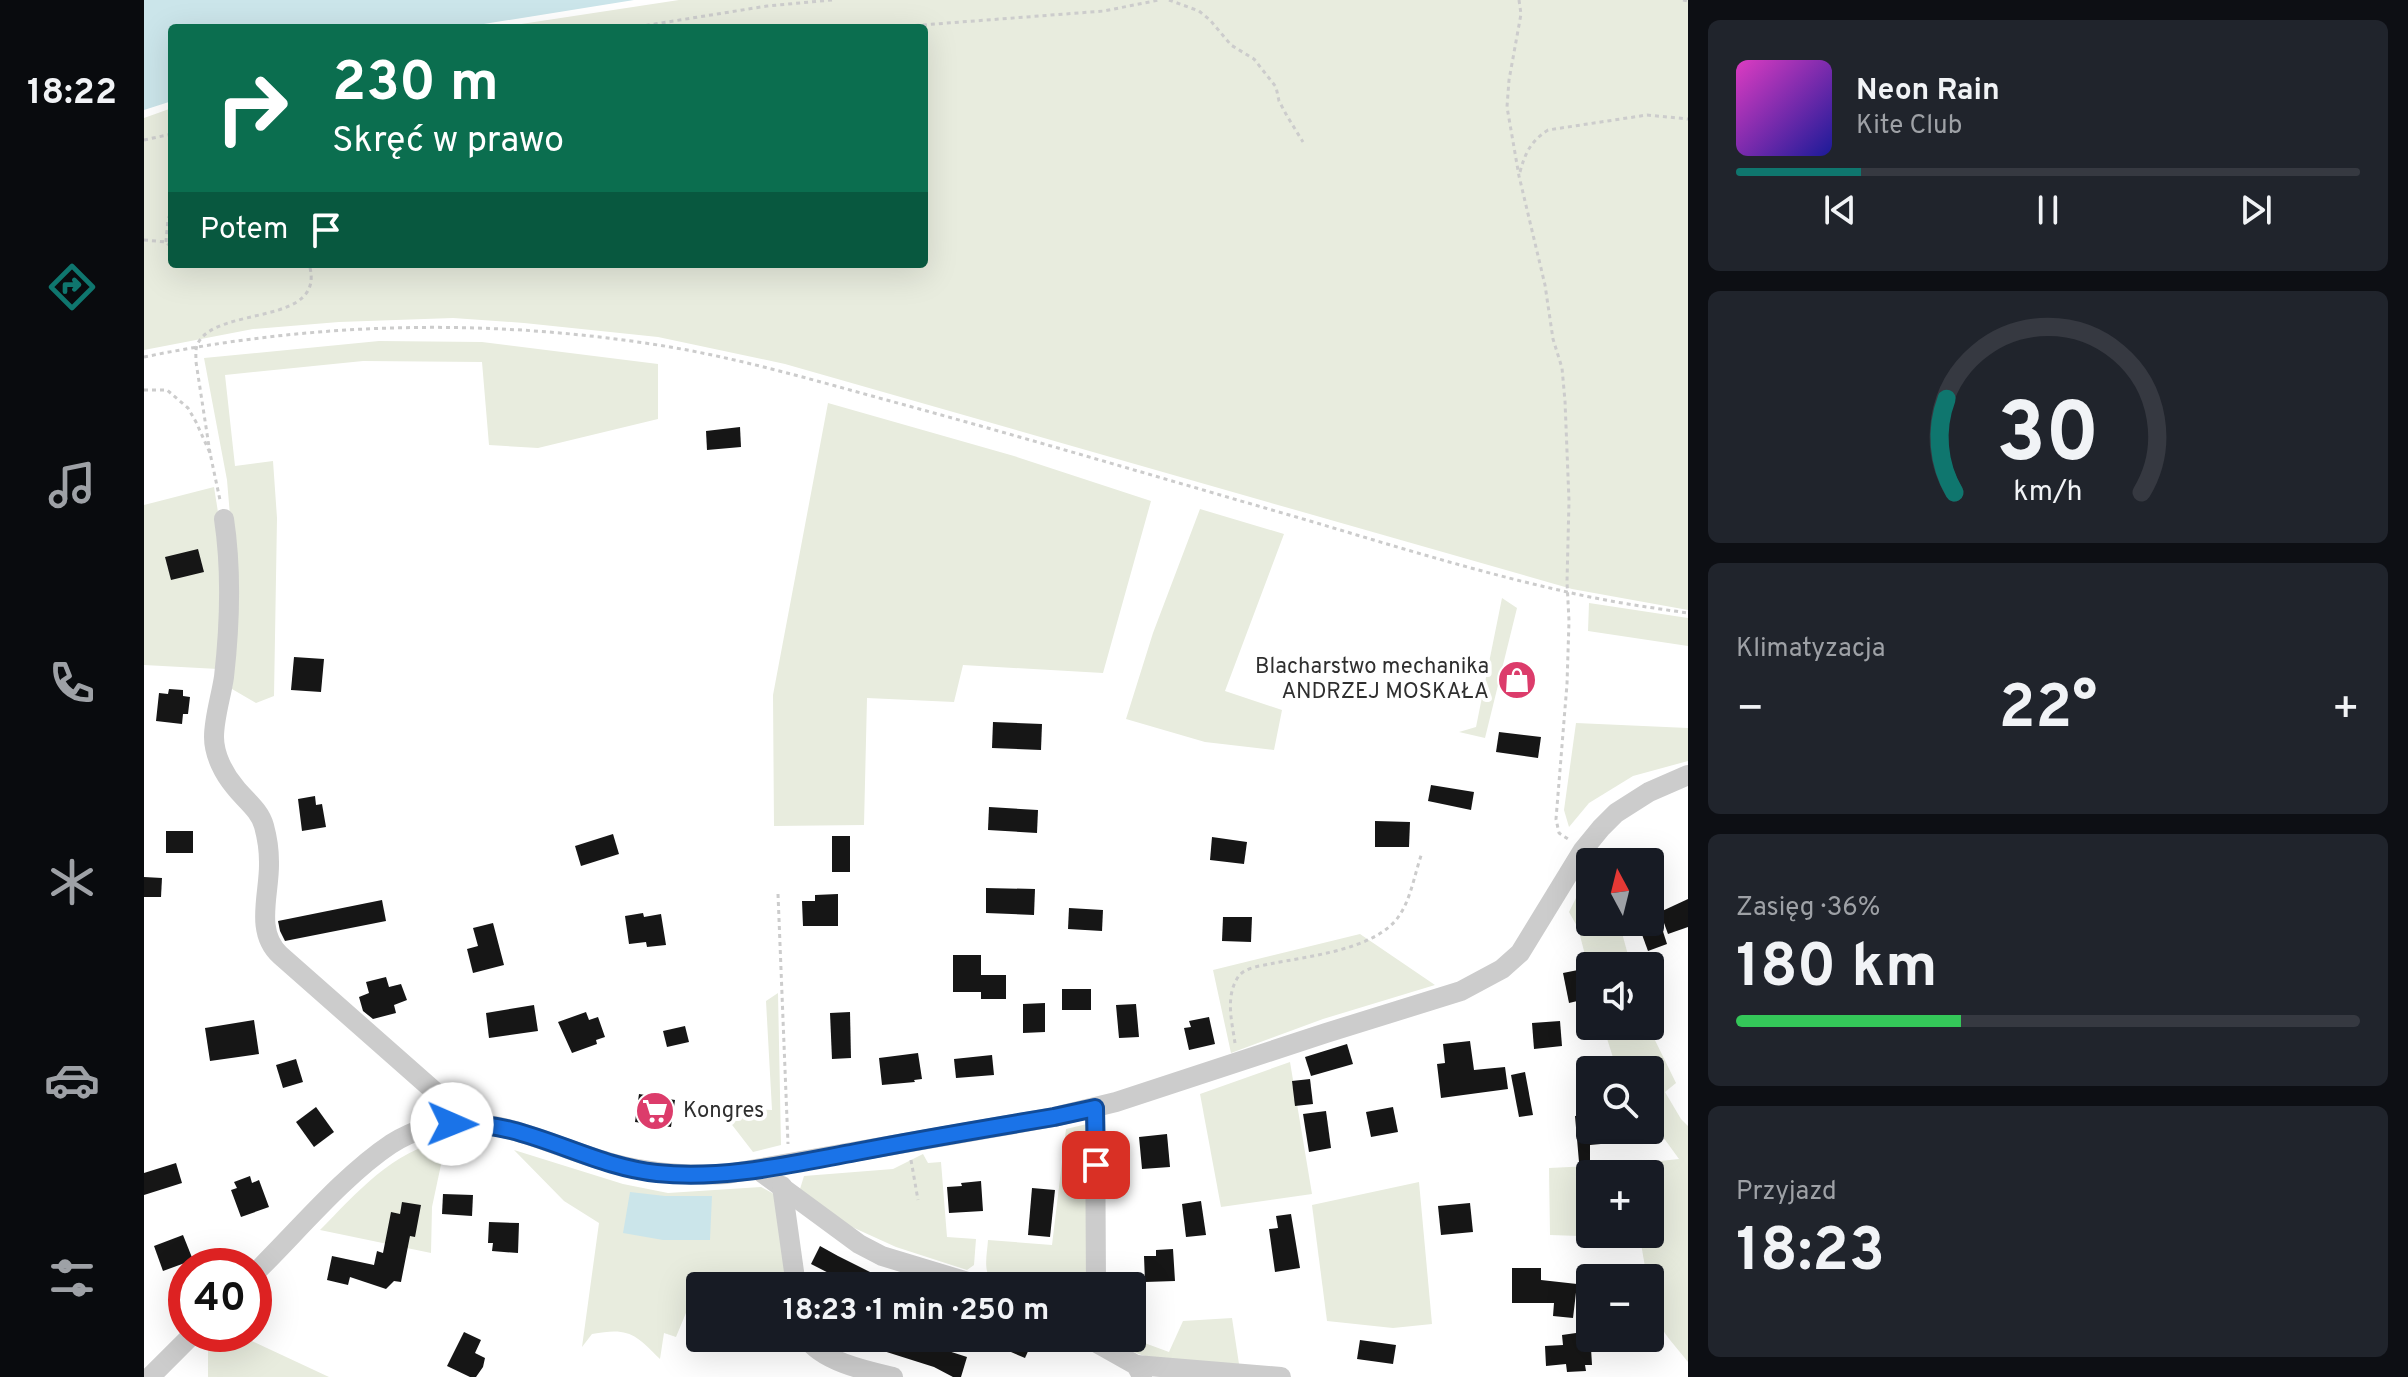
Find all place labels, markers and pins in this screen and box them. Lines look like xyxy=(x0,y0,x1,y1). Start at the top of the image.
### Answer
place label: Blacharstwo mechanika ANDRZEJ MOSKAŁA xyxy=(1255,654,1489,706)
shop icon: Blacharstwo mechanika ANDRZEJ MOSKAŁA xyxy=(1496,659,1538,701)
supermarket icon: Kongres xyxy=(634,1090,676,1132)
place label: Kongres xyxy=(683,1098,764,1125)
pin xyxy=(1062,1131,1130,1199)

